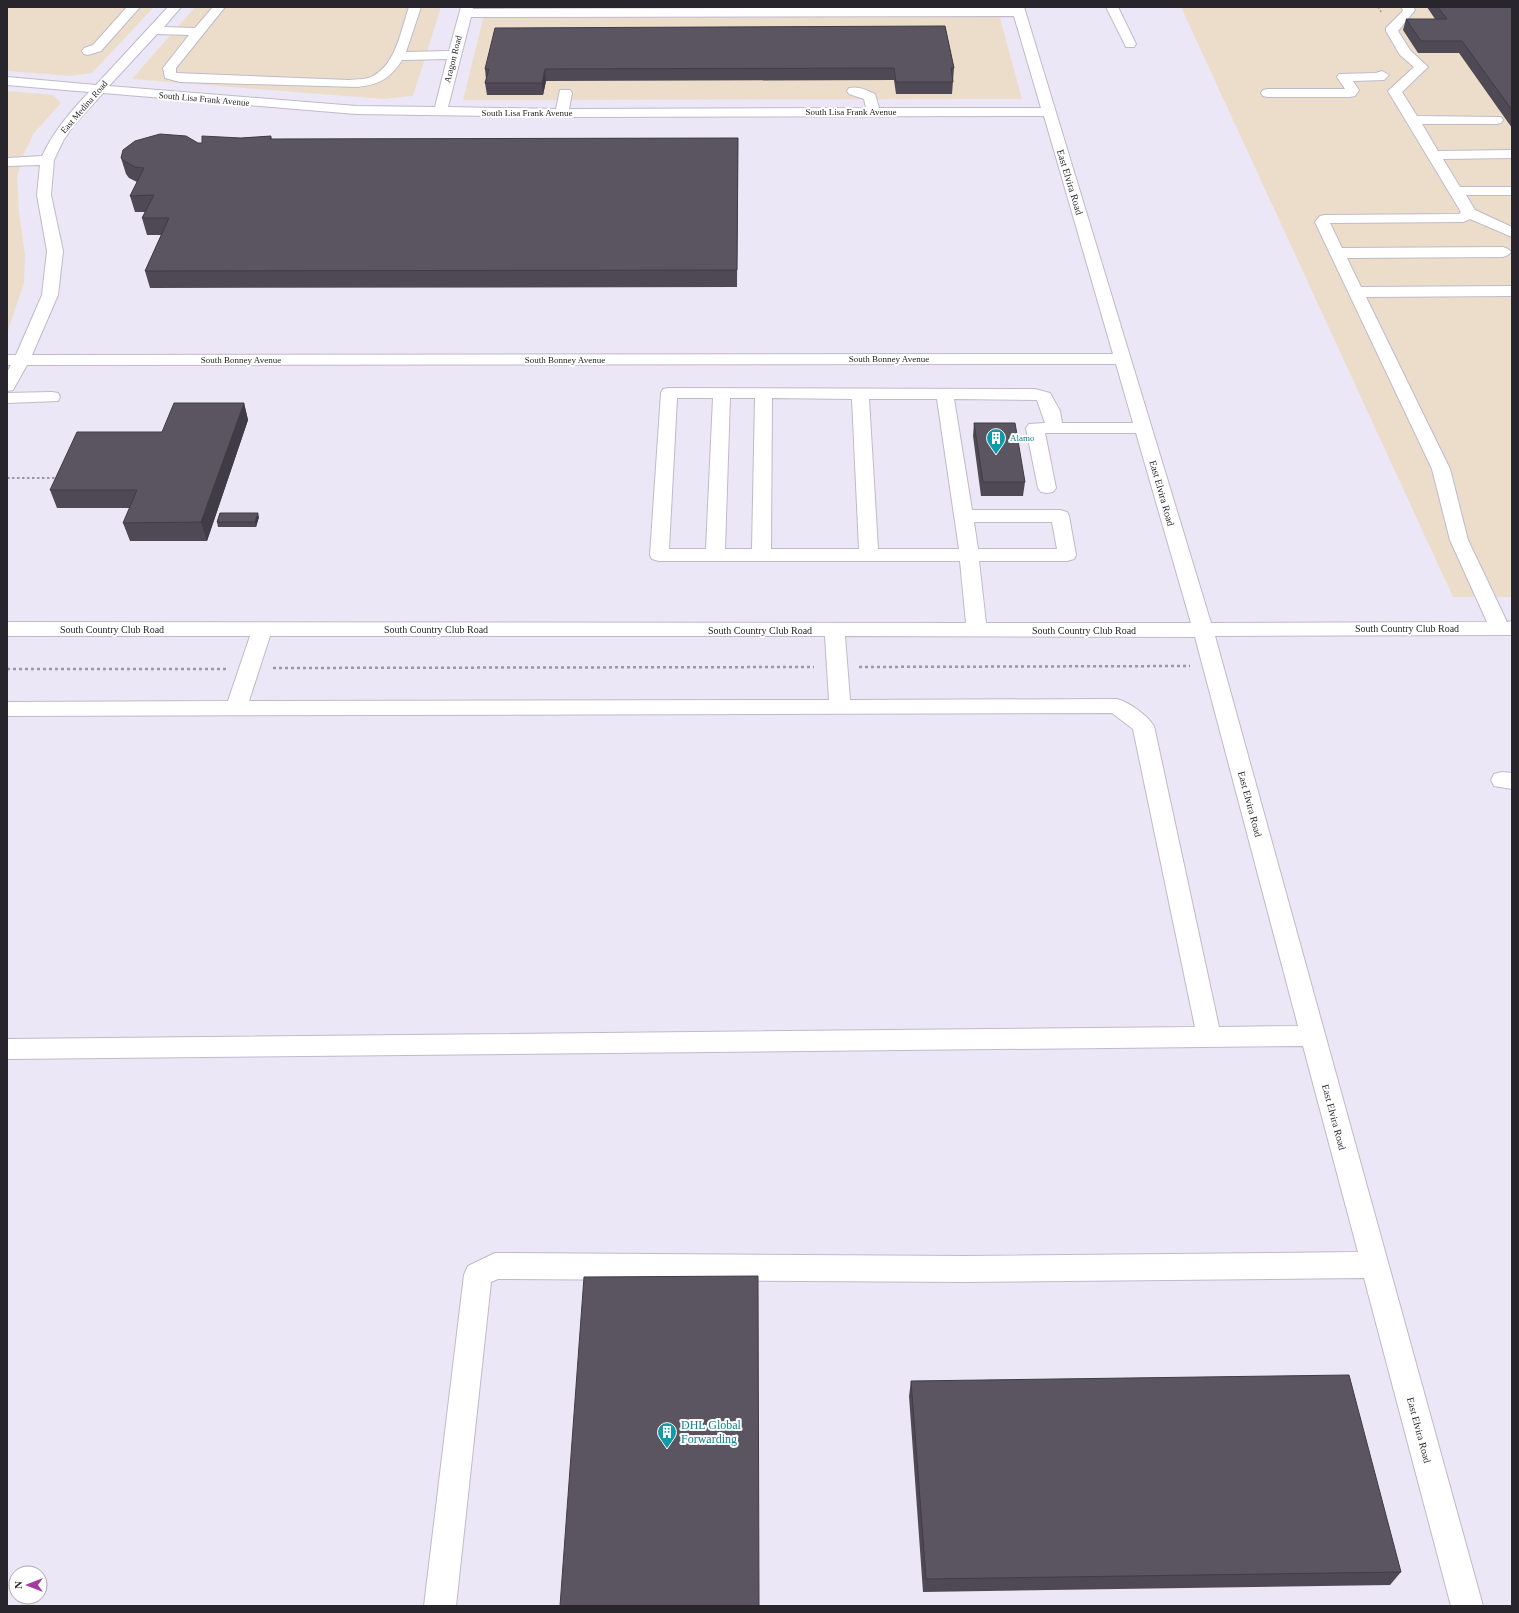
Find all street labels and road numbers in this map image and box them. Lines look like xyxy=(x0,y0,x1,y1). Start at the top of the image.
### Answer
street label: Aragon Road xyxy=(442,34,464,84)
street label: East Medina Road xyxy=(58,78,110,135)
street label: South Lisa Frank Avenue xyxy=(158,90,250,108)
street label: South Lisa Frank Avenue xyxy=(805,107,897,117)
street label: South Lisa Frank Avenue xyxy=(481,108,573,118)
street label: East Elvira Road xyxy=(1055,148,1085,216)
street label: South Bonney Avenue xyxy=(849,354,929,364)
street label: South Bonney Avenue xyxy=(201,355,281,365)
street label: South Bonney Avenue xyxy=(525,355,605,365)
street label: East Elvira Road xyxy=(1147,459,1177,527)
street label: South Country Club Road xyxy=(1355,623,1459,634)
street label: South Country Club Road xyxy=(60,624,164,635)
street label: South Country Club Road xyxy=(384,624,488,635)
street label: South Country Club Road xyxy=(708,625,812,636)
street label: South Country Club Road xyxy=(1032,625,1136,636)
street label: East Elvira Road xyxy=(1236,770,1264,838)
street label: East Elvira Road xyxy=(1320,1083,1348,1151)
street label: East Elvira Road xyxy=(1405,1396,1433,1464)

